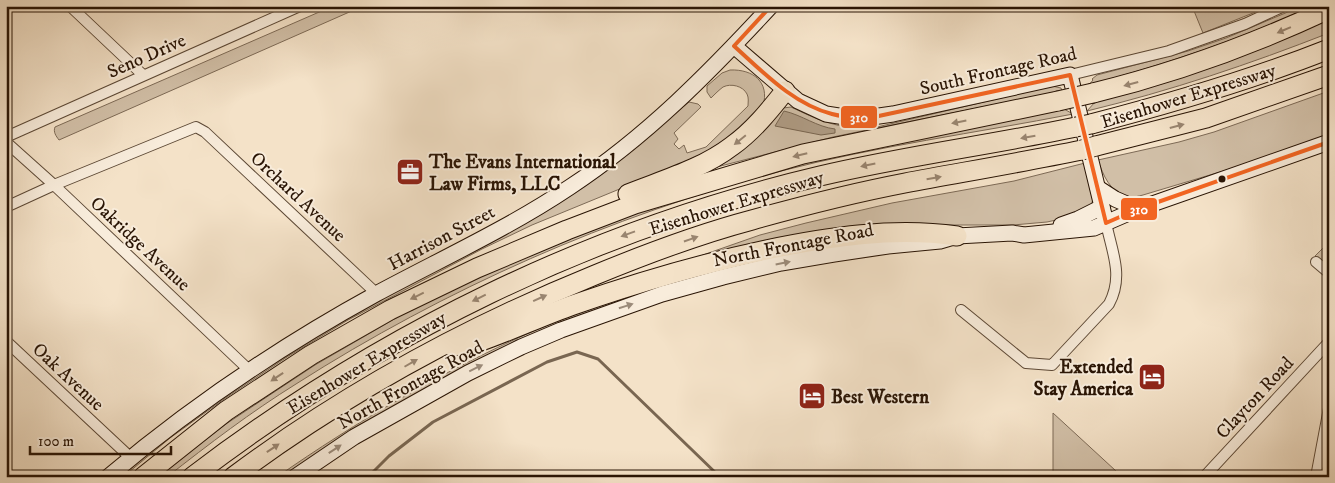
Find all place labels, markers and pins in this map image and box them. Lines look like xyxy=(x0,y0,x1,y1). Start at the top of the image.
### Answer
place label: The Evans International Law Firms, LLC xyxy=(428,151,616,196)
office icon: The Evans International Law Firms, LLC xyxy=(395,157,425,187)
unlabelled marker xyxy=(1217,174,1227,184)
place label: Extended Stay America xyxy=(1033,356,1134,401)
hotel icon: Extended Stay America xyxy=(1137,362,1167,392)
hotel icon: Best Western xyxy=(797,381,827,411)
place label: Best Western xyxy=(831,386,930,409)

